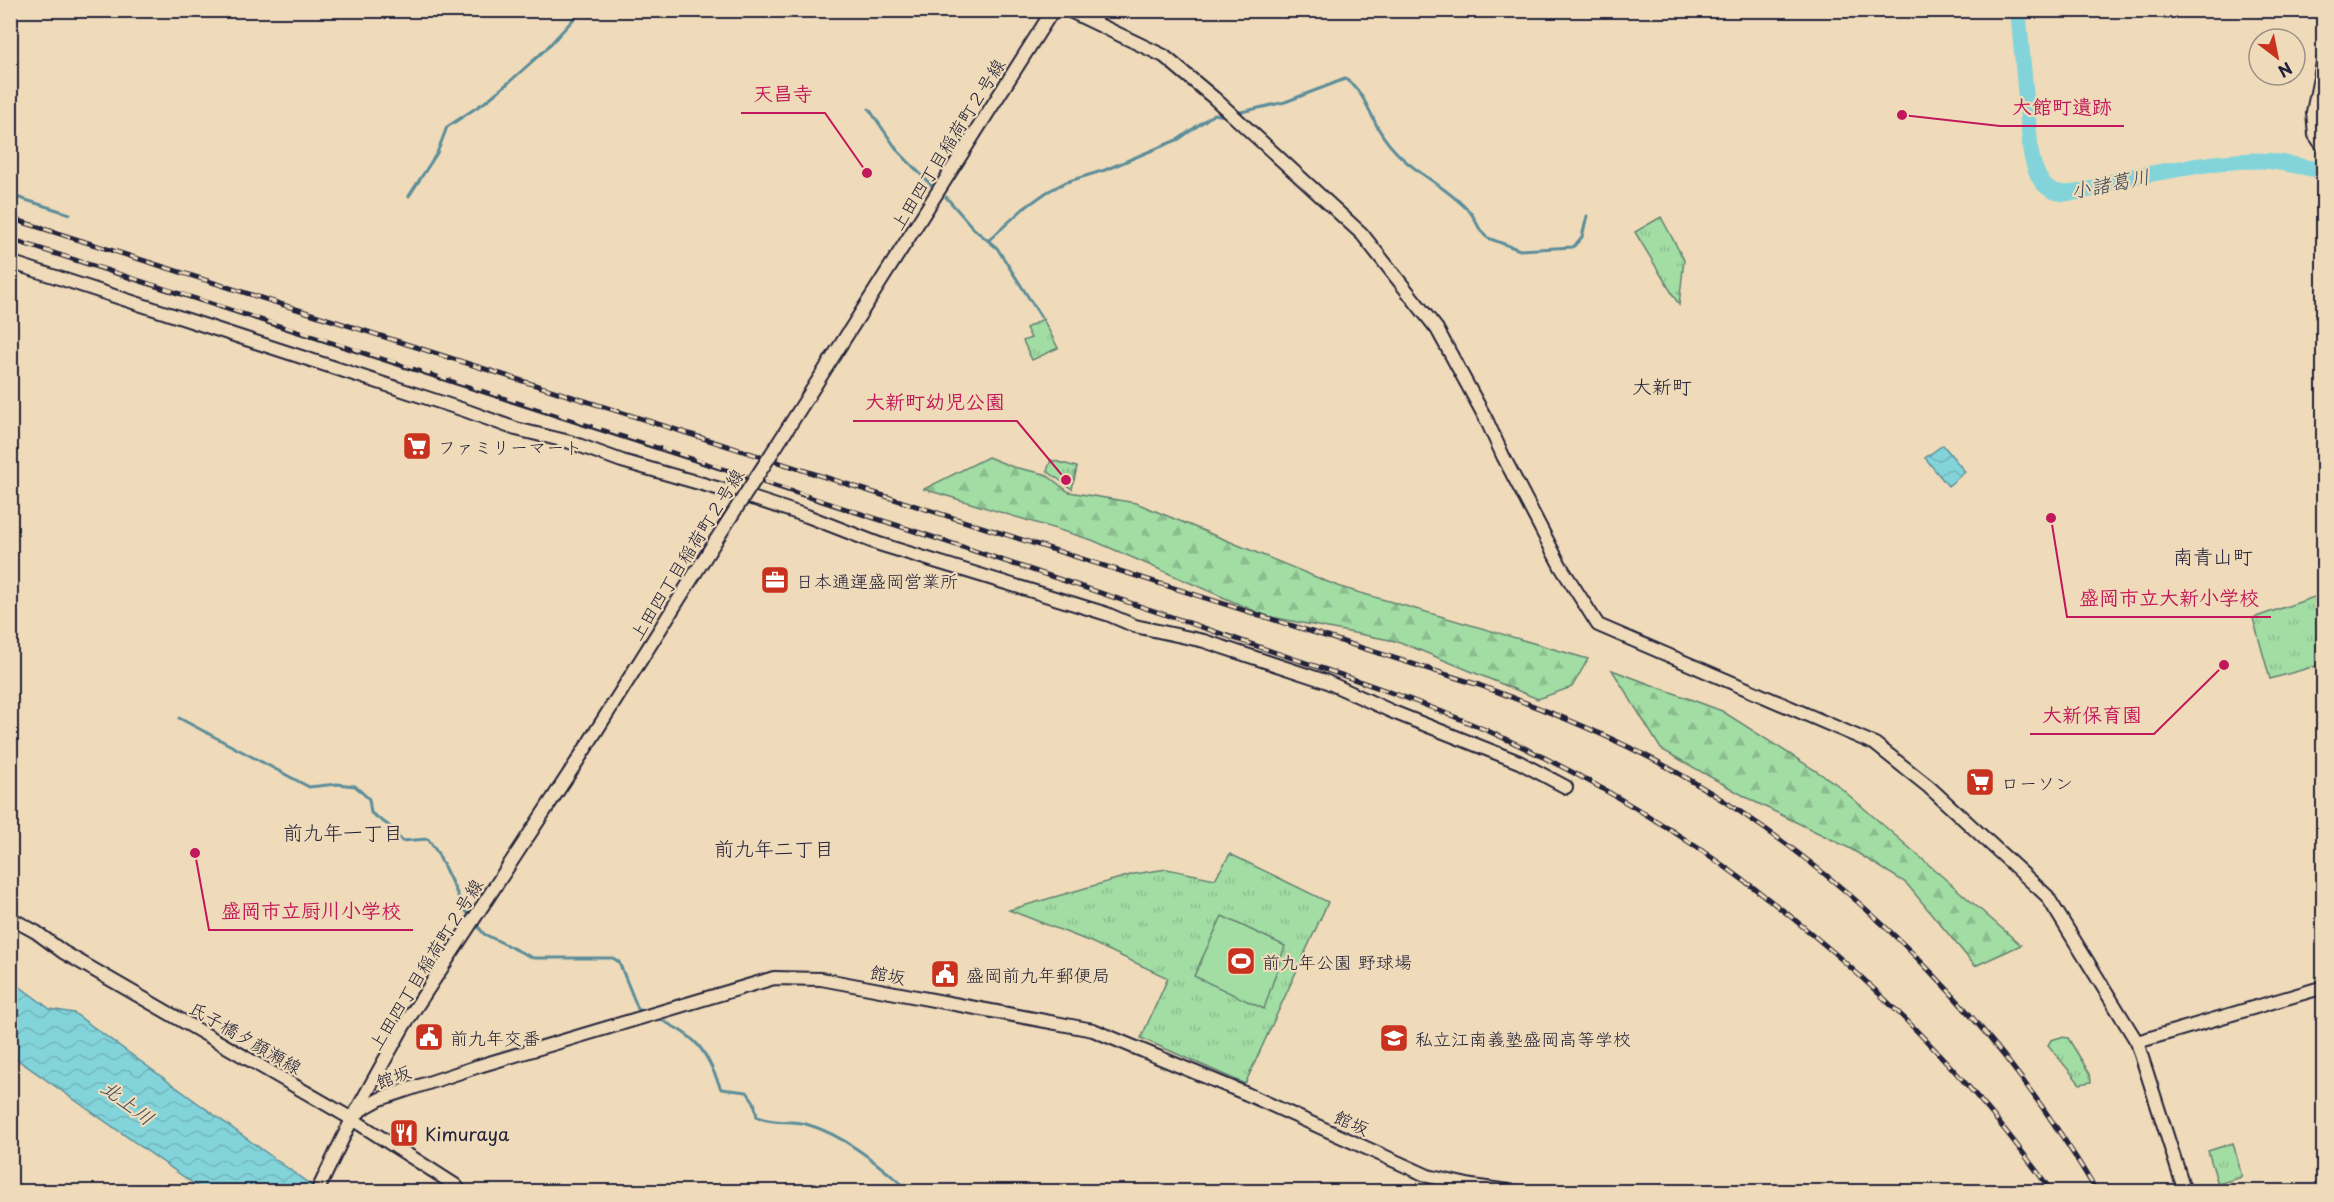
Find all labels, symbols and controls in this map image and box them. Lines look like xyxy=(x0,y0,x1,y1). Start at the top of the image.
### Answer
north arrow xyxy=(2247,27,2307,87)
street label: 上田四丁目稲荷町２号線 xyxy=(883,53,1011,235)
text: N xyxy=(2274,57,2297,84)
callout: 天昌寺 xyxy=(741,75,825,113)
text: 天昌寺 xyxy=(753,78,813,108)
callout: 大館町遺跡 xyxy=(2000,88,2124,126)
text: 大館町遺跡 xyxy=(2012,91,2112,121)
water label: 小諸葛川 xyxy=(2068,161,2152,205)
district label: 大新町 xyxy=(1632,371,1692,401)
callout: 大新町幼児公園 xyxy=(853,383,1017,421)
text: 大新町幼児公園 xyxy=(865,386,1005,416)
supermarket icon: ファミリーマート xyxy=(401,430,433,462)
place label: ファミリーマート xyxy=(438,433,582,460)
street label: 上田四丁目稲荷町２号線 xyxy=(622,463,750,645)
district label: 南青山町 xyxy=(2173,541,2253,571)
office icon: 日本通運盛岡営業所 xyxy=(759,564,791,596)
place label: 日本通運盛岡営業所 xyxy=(796,567,958,594)
callout: 盛岡市立大新小学校 xyxy=(2067,579,2271,617)
text: 盛岡市立大新小学校 xyxy=(2079,582,2259,612)
callout: 大新保育園 xyxy=(2030,696,2154,734)
text: 大新保育園 xyxy=(2042,699,2142,729)
supermarket icon: ローソン xyxy=(1964,766,1996,798)
place label: ローソン xyxy=(2001,769,2073,796)
district label: 前九年一丁目 xyxy=(283,817,403,847)
district label: 前九年二丁目 xyxy=(714,833,834,863)
street label: 上田四丁目稲荷町２号線 xyxy=(361,873,489,1055)
callout: 盛岡市立厨川小学校 xyxy=(209,892,413,930)
text: 盛岡市立厨川小学校 xyxy=(221,895,401,925)
sports icon: 前九年公園 野球場 xyxy=(1225,945,1257,977)
place label: 前九年公園 野球場 xyxy=(1262,948,1412,975)
street label: 館坂 xyxy=(868,957,908,991)
public building icon: 盛岡前九年郵便局 xyxy=(929,958,961,990)
place label: 盛岡前九年郵便局 xyxy=(966,961,1110,988)
street label: 氏子橋夕顔瀬線 xyxy=(185,994,307,1080)
public building icon: 前九年交番 xyxy=(413,1021,445,1053)
school or university icon: 私立江南義塾盛岡高等学校 xyxy=(1378,1022,1410,1054)
place label: 前九年交番 xyxy=(450,1024,540,1051)
place label: 私立江南義塾盛岡高等学校 xyxy=(1415,1025,1631,1052)
street label: 館坂 xyxy=(371,1057,415,1095)
water label: 北上川 xyxy=(95,1072,161,1132)
street label: 館坂 xyxy=(1330,1102,1374,1142)
restaurant icon: Kimuraya xyxy=(388,1117,420,1149)
place label: Kimuraya xyxy=(425,1120,510,1147)

